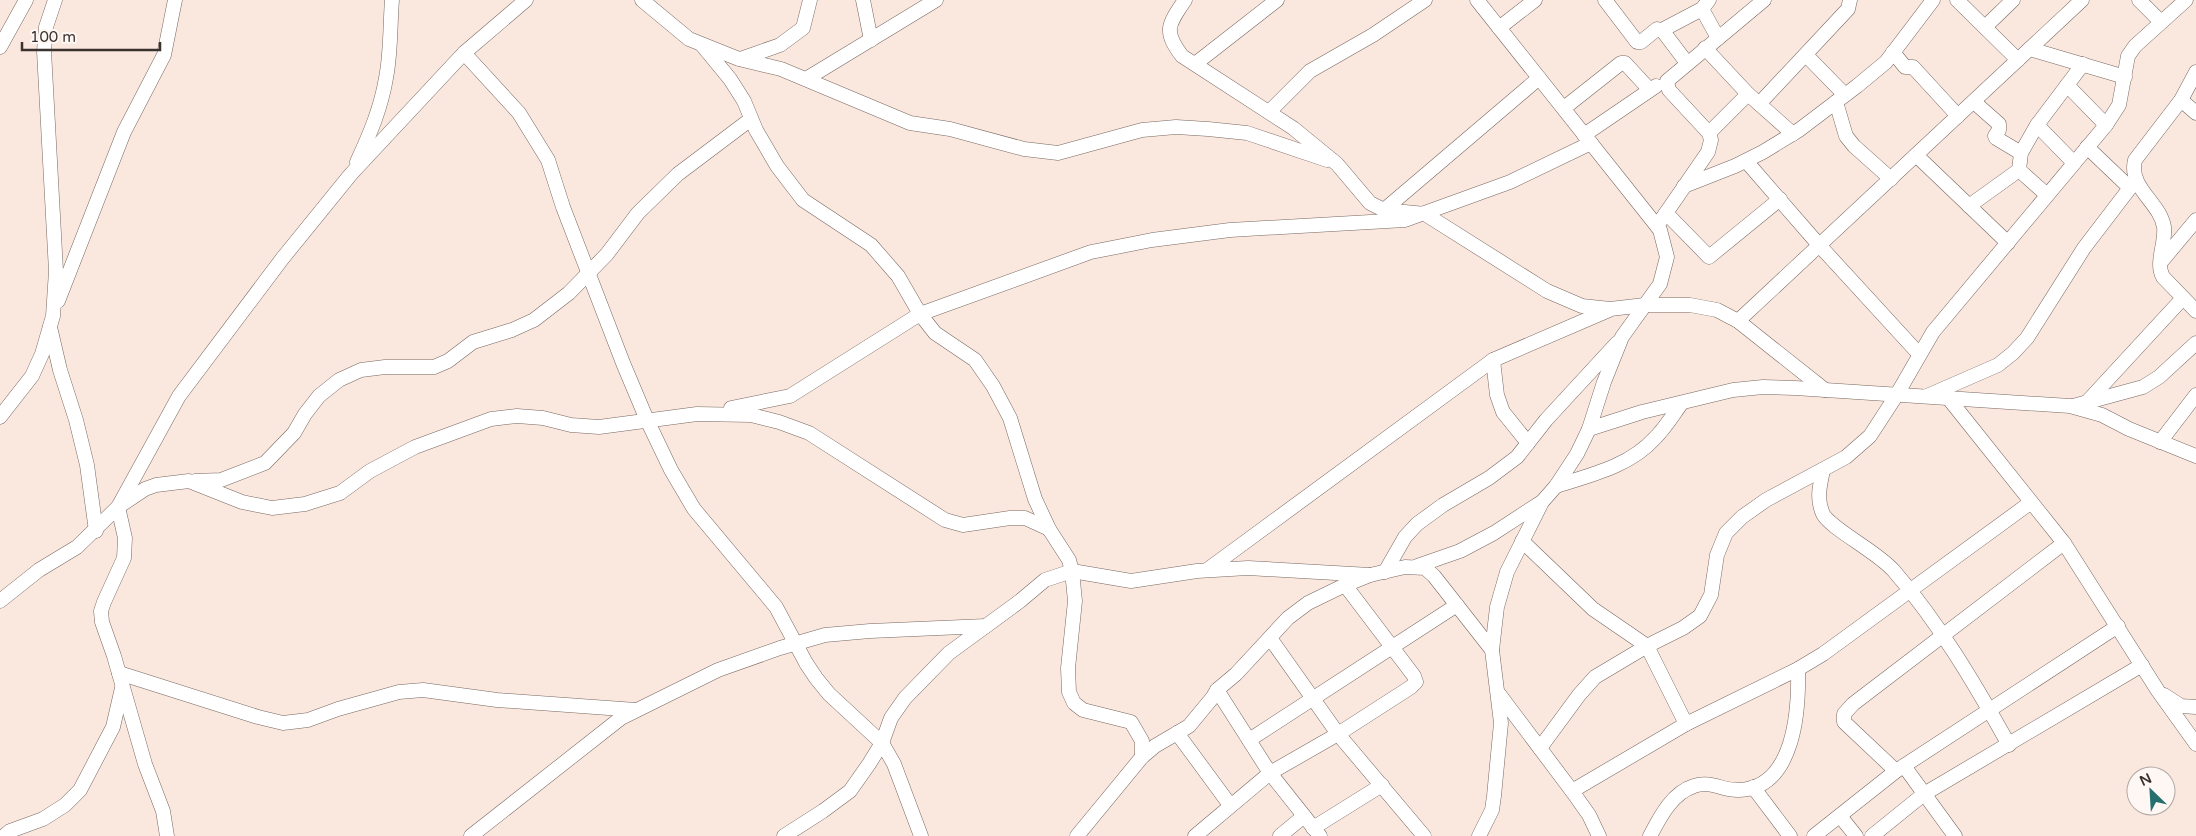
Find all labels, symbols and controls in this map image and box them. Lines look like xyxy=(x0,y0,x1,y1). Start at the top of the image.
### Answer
scale bar xyxy=(22,20,160,52)
text: 100 m xyxy=(30,28,76,46)
north arrow xyxy=(2126,766,2176,816)
text: N xyxy=(2137,770,2154,790)

